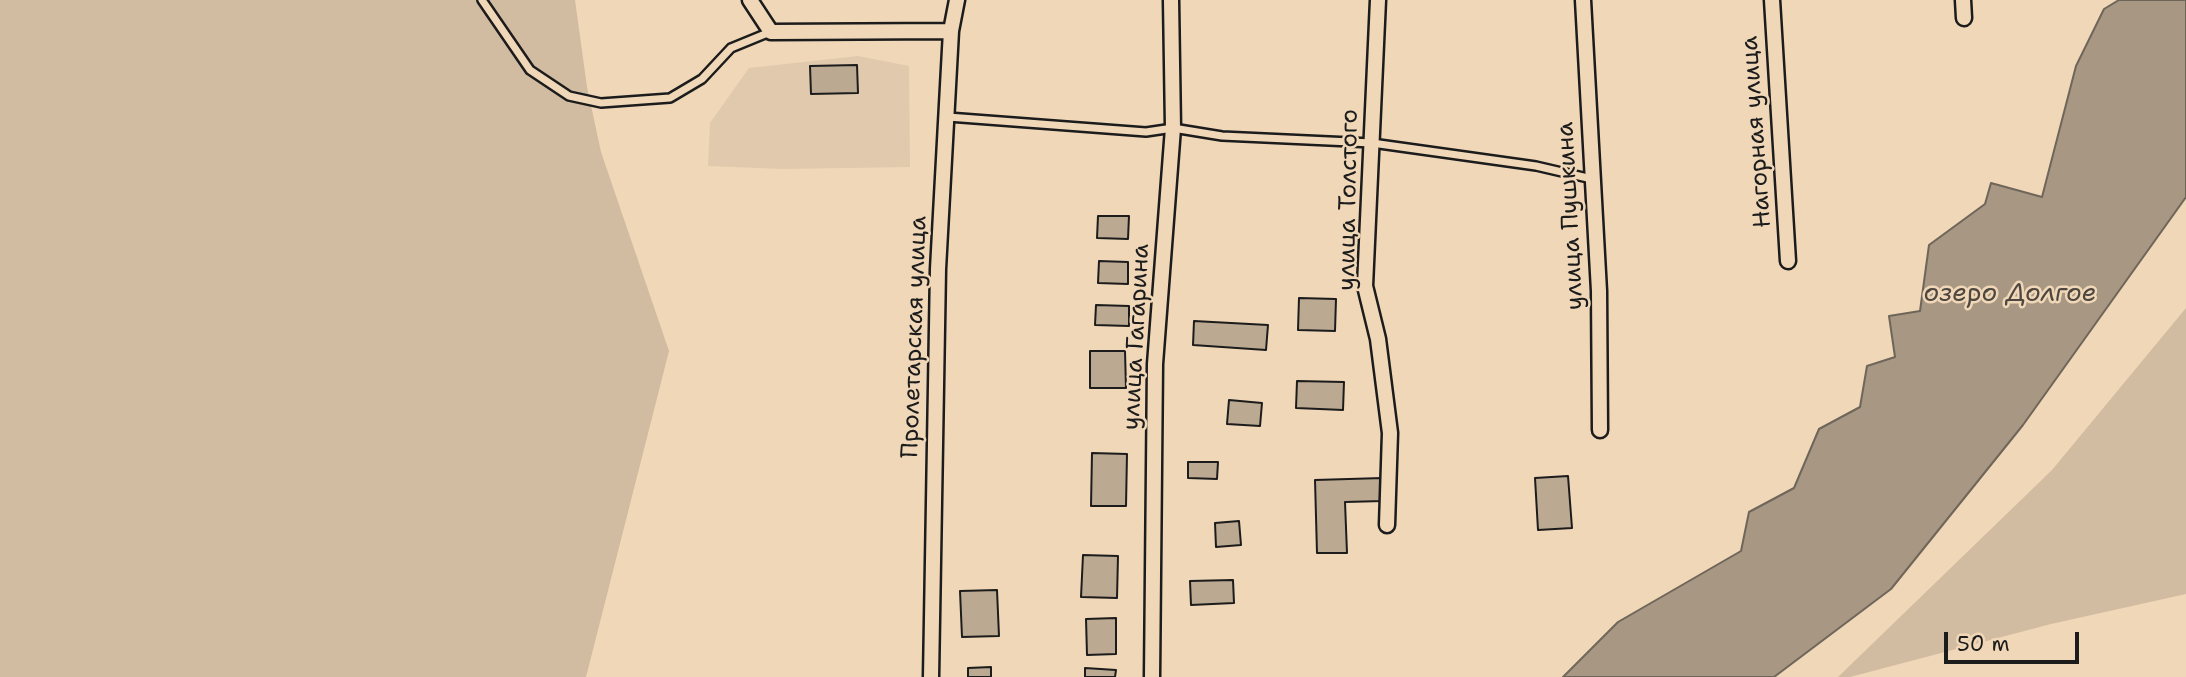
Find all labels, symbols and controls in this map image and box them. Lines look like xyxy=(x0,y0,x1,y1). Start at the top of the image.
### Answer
street label: Нагорная улица xyxy=(1736,35,1778,229)
street label: улица Толстого xyxy=(1333,109,1365,291)
street label: улица Пушкина xyxy=(1552,121,1590,311)
street label: Пролетарская улица xyxy=(896,215,934,459)
street label: улица Гагарина xyxy=(1118,243,1156,431)
water label: озеро Долгое xyxy=(1923,278,2097,310)
scale bar xyxy=(1948,618,2083,662)
text: 50 m xyxy=(1957,630,2010,658)

